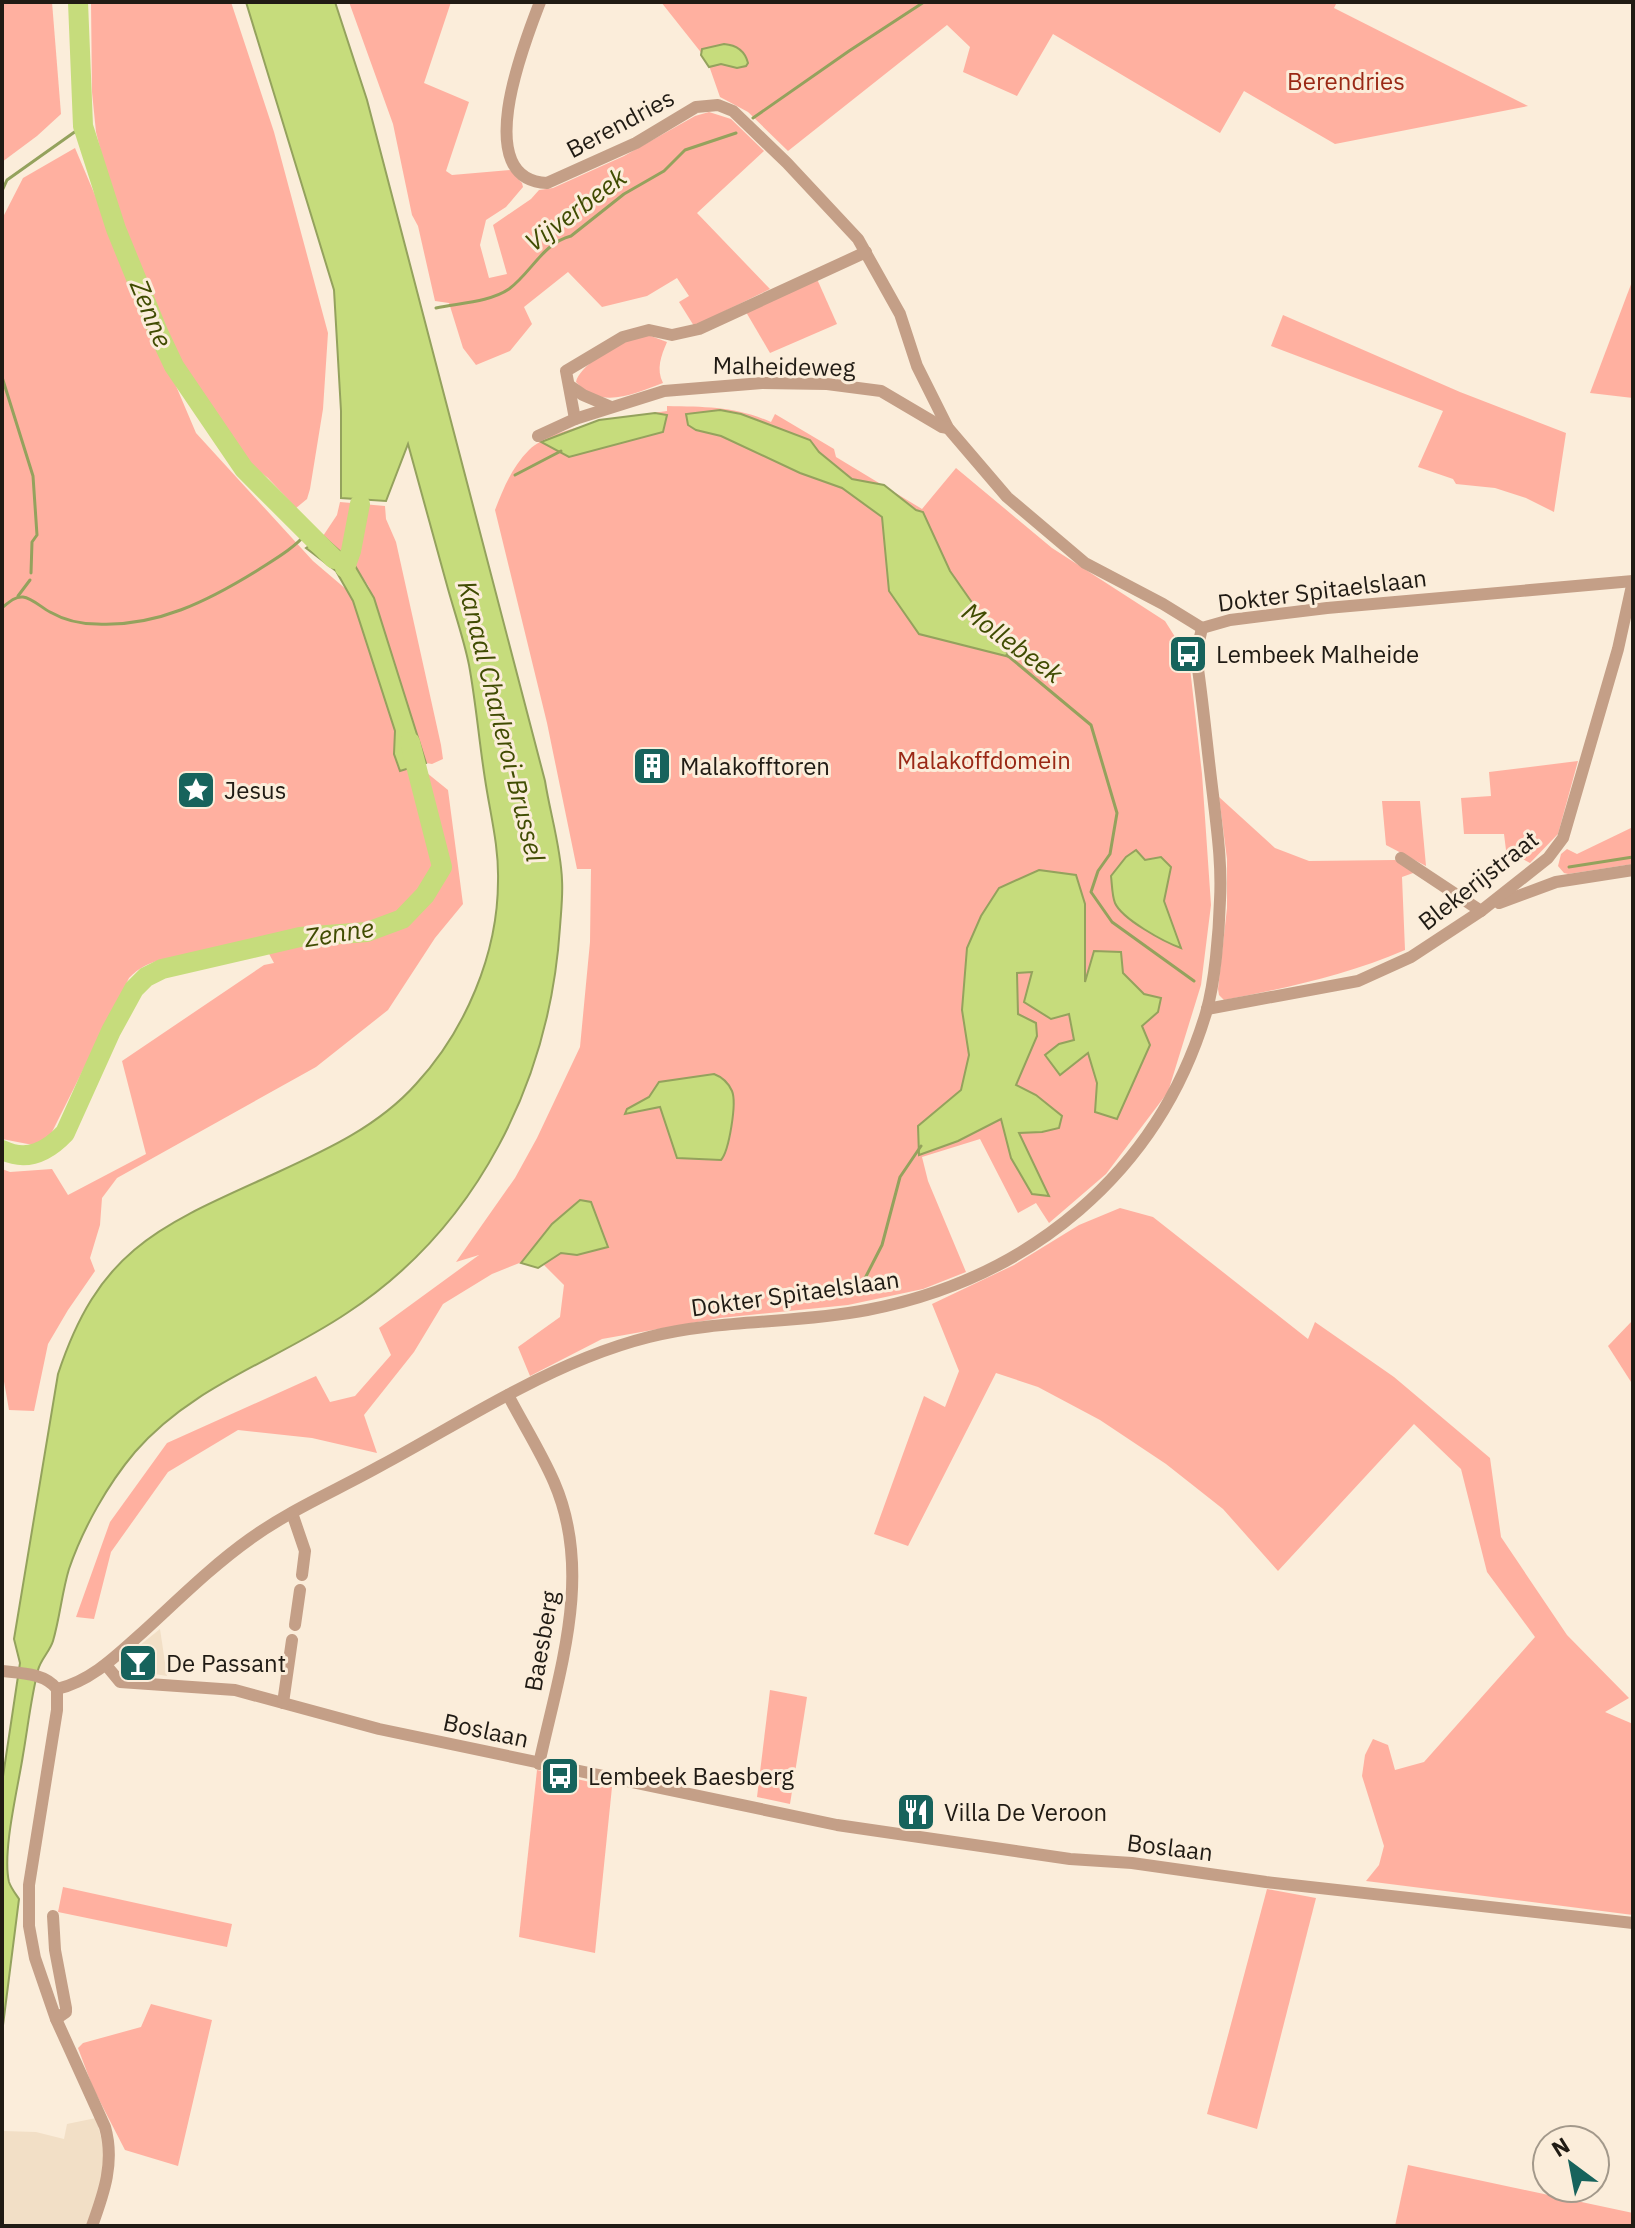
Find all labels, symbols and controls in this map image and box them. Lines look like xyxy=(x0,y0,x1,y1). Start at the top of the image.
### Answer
park label: Berendries xyxy=(1287,65,1405,97)
street label: Berendries xyxy=(560,81,680,165)
water label: Vijverbeek xyxy=(517,159,633,258)
water label: Zenne xyxy=(123,273,181,352)
street label: Malheideweg xyxy=(712,349,856,383)
street label: Dokter Spitaelslaan xyxy=(1216,561,1428,619)
water label: Kanaal Charleroi-Brussel xyxy=(451,577,553,865)
water label: Mollebeek xyxy=(956,594,1071,690)
bus stop icon: Lembeek Malheide xyxy=(1167,633,1209,675)
place label: Lembeek Malheide xyxy=(1216,638,1419,670)
park label: Malakoffdomein xyxy=(897,744,1071,776)
building icon: Malakofftoren xyxy=(631,745,673,787)
place label: Malakofftoren xyxy=(680,750,830,782)
place icon: Jesus xyxy=(175,769,217,811)
place label: Jesus xyxy=(224,774,286,806)
street label: Blekerijstraat xyxy=(1411,823,1545,937)
water label: Zenne xyxy=(301,910,376,954)
street label: Dokter Spitaelslaan xyxy=(689,1263,901,1323)
street label: Baesberg xyxy=(516,1588,566,1694)
bar icon: De Passant xyxy=(117,1642,159,1684)
place label: De Passant xyxy=(166,1647,286,1679)
street label: Boslaan xyxy=(440,1705,532,1755)
bus stop icon: Lembeek Baesberg xyxy=(539,1755,581,1797)
place label: Lembeek Baesberg xyxy=(588,1760,794,1792)
restaurant icon: Villa De Veroon xyxy=(895,1791,937,1833)
place label: Villa De Veroon xyxy=(944,1796,1107,1828)
street label: Boslaan xyxy=(1125,1826,1215,1868)
north arrow xyxy=(1531,2124,1611,2204)
text: N xyxy=(1546,2130,1575,2163)

